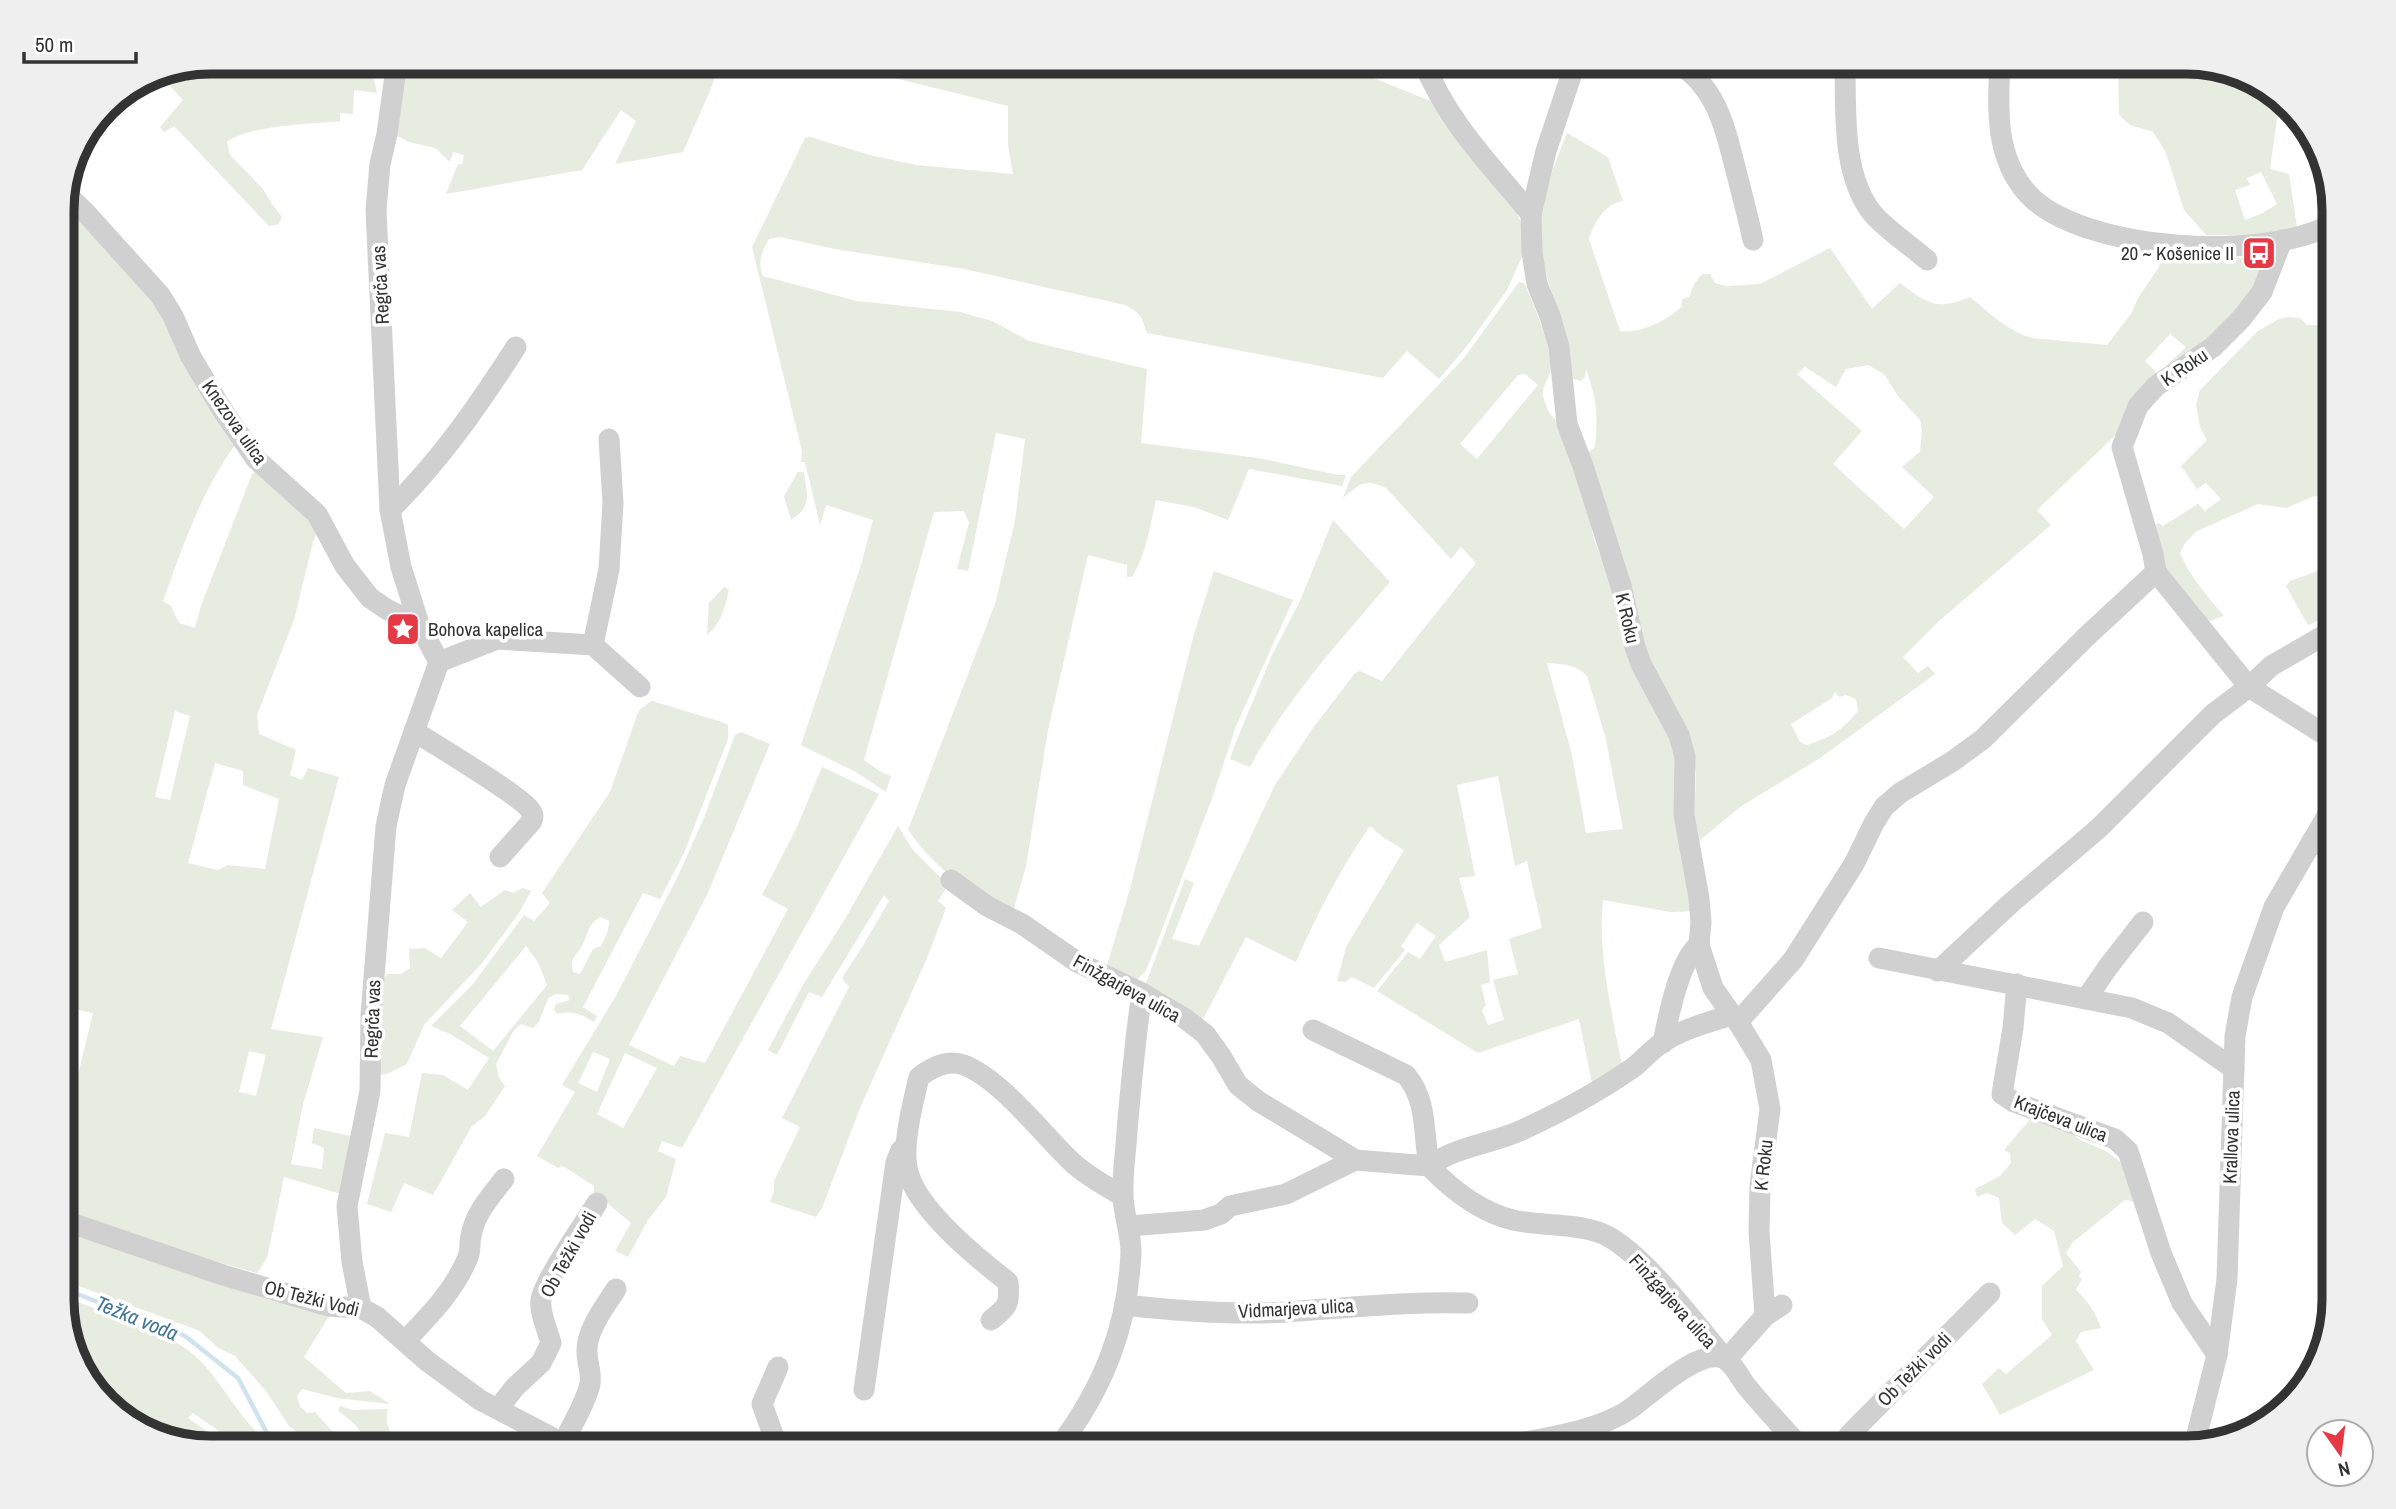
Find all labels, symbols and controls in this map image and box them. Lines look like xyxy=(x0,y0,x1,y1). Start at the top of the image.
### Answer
scale bar xyxy=(24,21,136,65)
text: 50 m xyxy=(35,30,73,59)
bus stop icon: 20 ~ Košenice II xyxy=(2240,234,2278,272)
place label: 20 ~ Košenice II xyxy=(2121,240,2234,266)
street label: Regrča vas xyxy=(365,245,395,325)
street label: K Roku xyxy=(2156,342,2212,392)
street label: Knezova ulica xyxy=(196,374,274,470)
street label: K Roku xyxy=(1610,590,1646,646)
place icon: Bohova kapelica xyxy=(384,610,422,648)
place label: Bohova kapelica xyxy=(428,616,544,642)
street label: Finžgarjeva ulica xyxy=(1069,948,1185,1028)
street label: Regrča vas xyxy=(358,979,386,1059)
street label: Krajčeva ulica xyxy=(2011,1088,2112,1148)
street label: Krallova ulica xyxy=(2216,1089,2246,1184)
street label: K Roku xyxy=(1747,1138,1779,1192)
street label: Ob Težki vodi xyxy=(534,1206,602,1302)
street label: Finžgarjeva ulica xyxy=(1624,1248,1723,1354)
street label: Ob Težki Vodi xyxy=(262,1274,362,1322)
water label: Težka voda xyxy=(91,1288,183,1348)
street label: Vidmarjeva ulica xyxy=(1238,1292,1355,1324)
street label: Ob Težki vodi xyxy=(1871,1326,1957,1412)
north arrow xyxy=(2305,1418,2375,1488)
text: N xyxy=(2336,1456,2353,1483)

